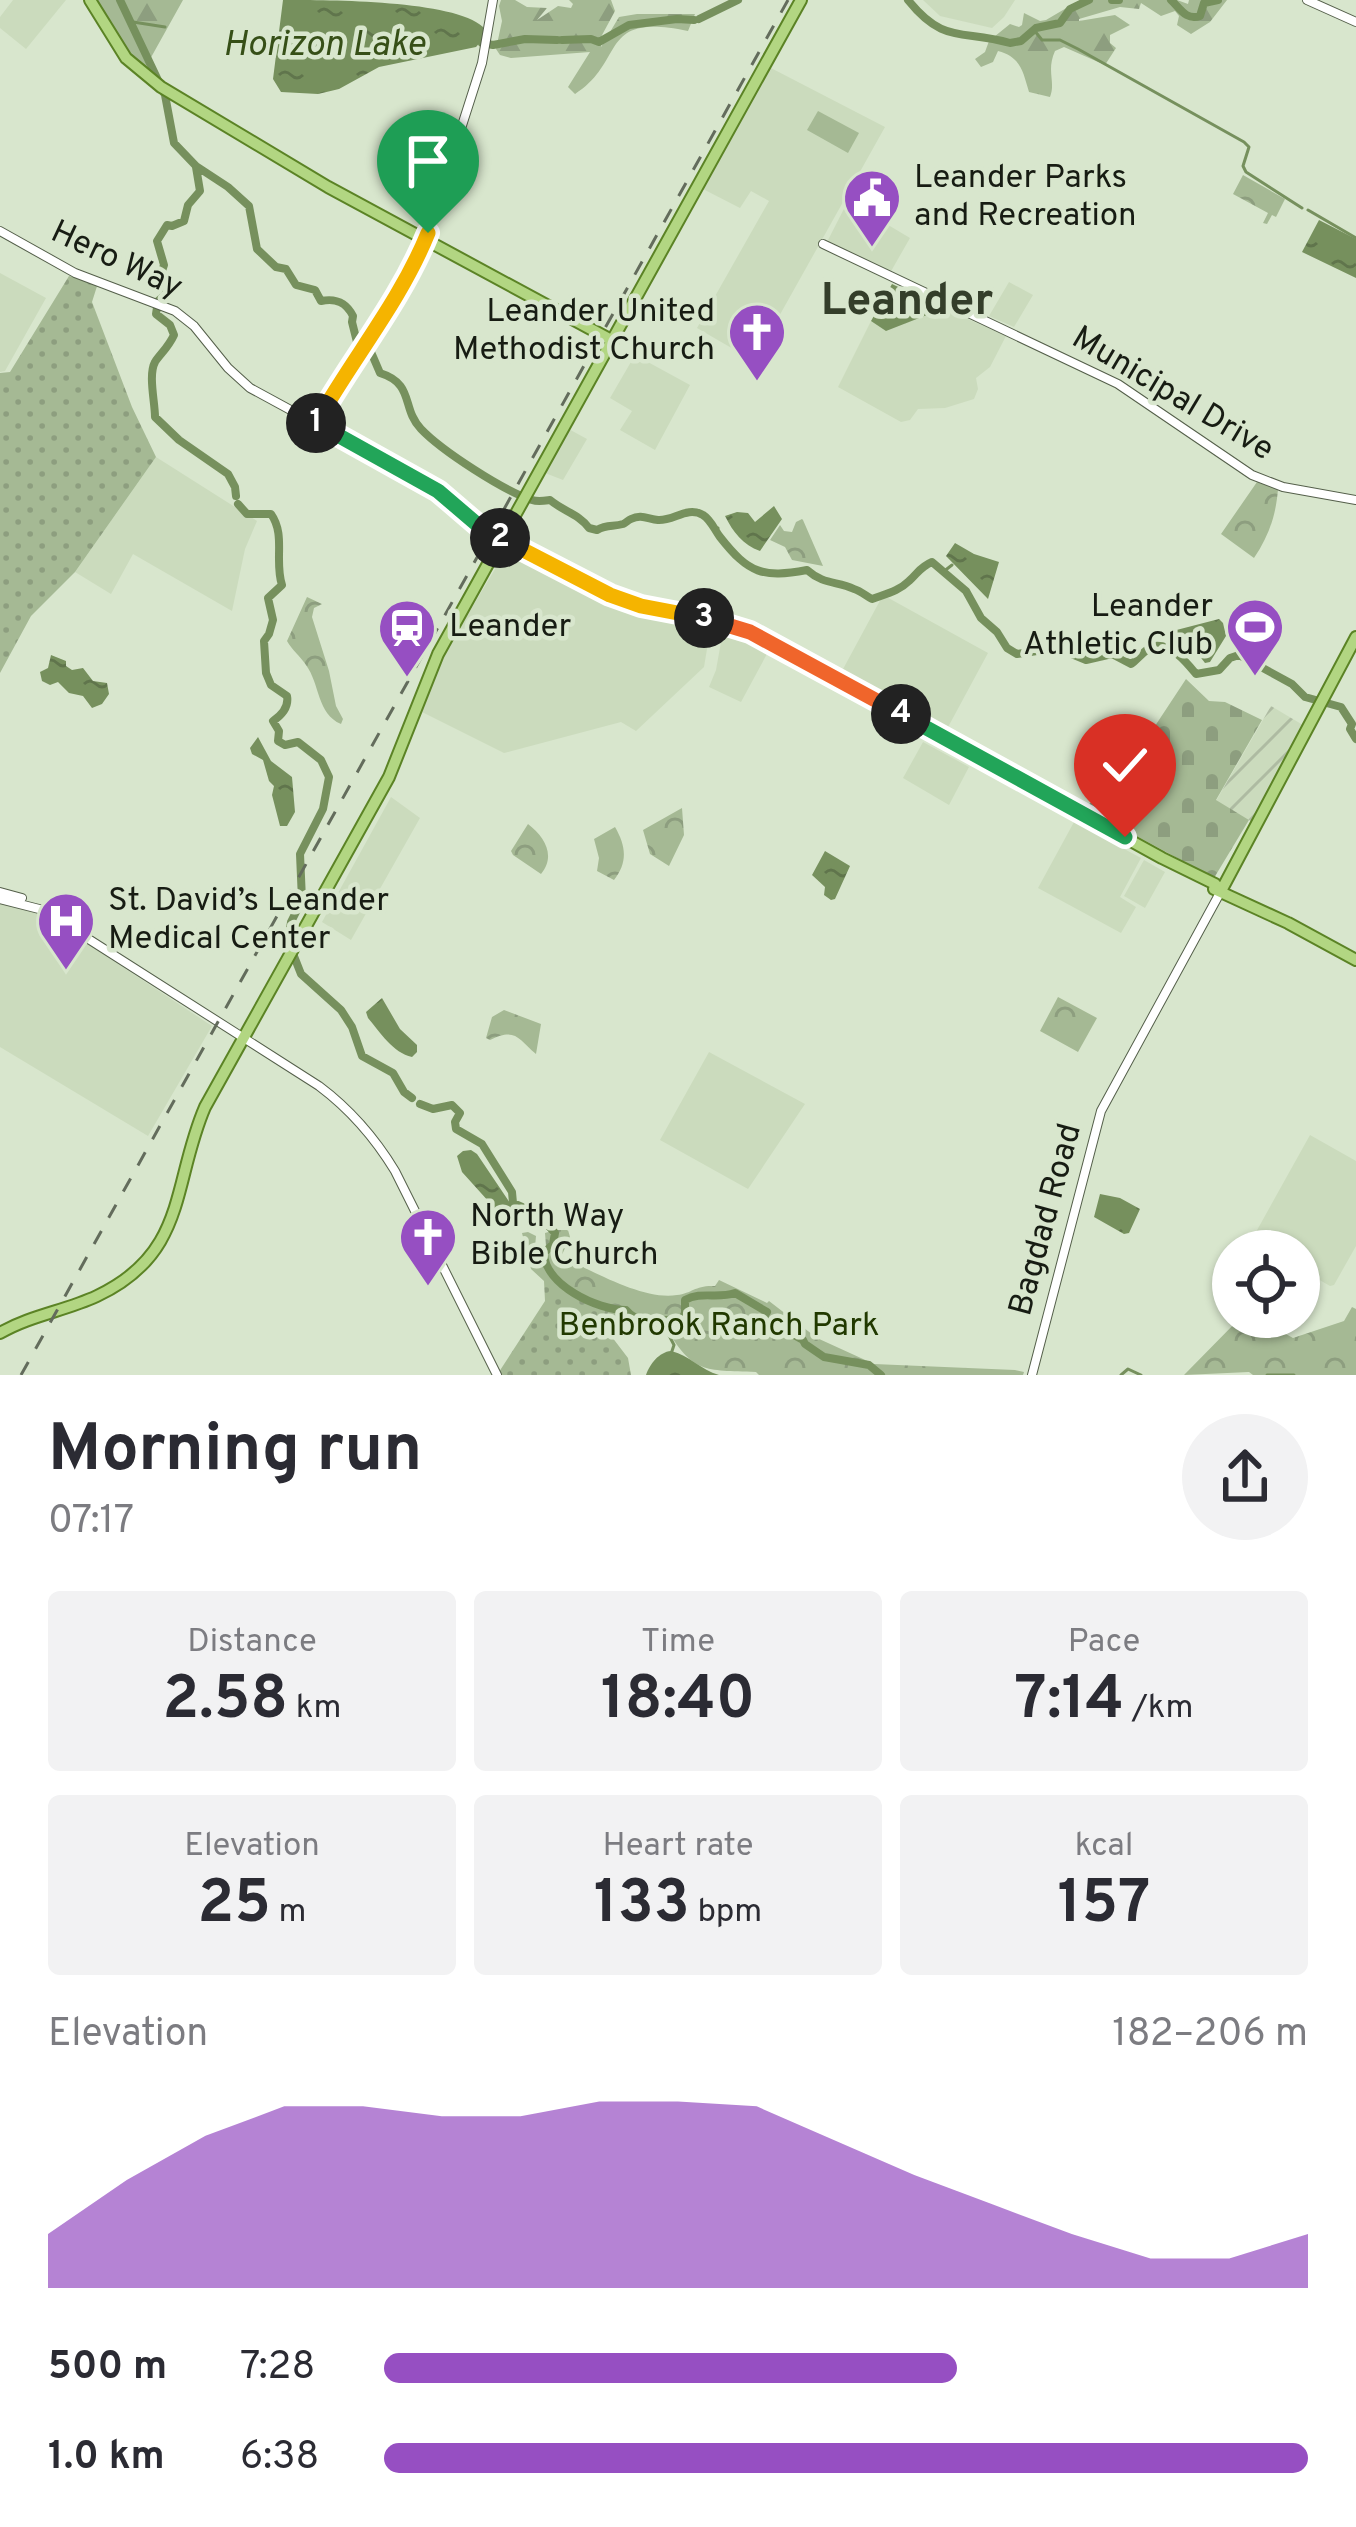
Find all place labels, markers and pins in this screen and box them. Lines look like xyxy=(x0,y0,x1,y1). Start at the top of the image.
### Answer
pin xyxy=(377,110,479,233)
place label: Leander Parks and Recreation xyxy=(914,158,1137,238)
public building icon: Leander Parks and Recreation xyxy=(841,167,903,249)
place label: Leander United Methodist Church xyxy=(453,292,715,372)
church icon: Leander United Methodist Church xyxy=(726,301,788,383)
pin: 1 xyxy=(286,393,346,453)
pin: 2 xyxy=(470,508,530,568)
place label: Leander Athletic Club xyxy=(1023,587,1213,667)
pin: 3 xyxy=(674,588,734,648)
sports icon: Leander Athletic Club xyxy=(1224,596,1286,678)
station icon: Leander xyxy=(376,597,438,679)
place label: Leander xyxy=(449,607,572,649)
pin: 4 xyxy=(871,684,931,744)
pin xyxy=(1074,714,1176,837)
place label: St. David’s Leander Medical Center xyxy=(108,881,389,961)
hospital icon: St. David’s Leander Medical Center xyxy=(35,890,97,972)
place label: North Way Bible Church xyxy=(470,1197,659,1277)
church icon: North Way Bible Church xyxy=(397,1206,459,1288)

